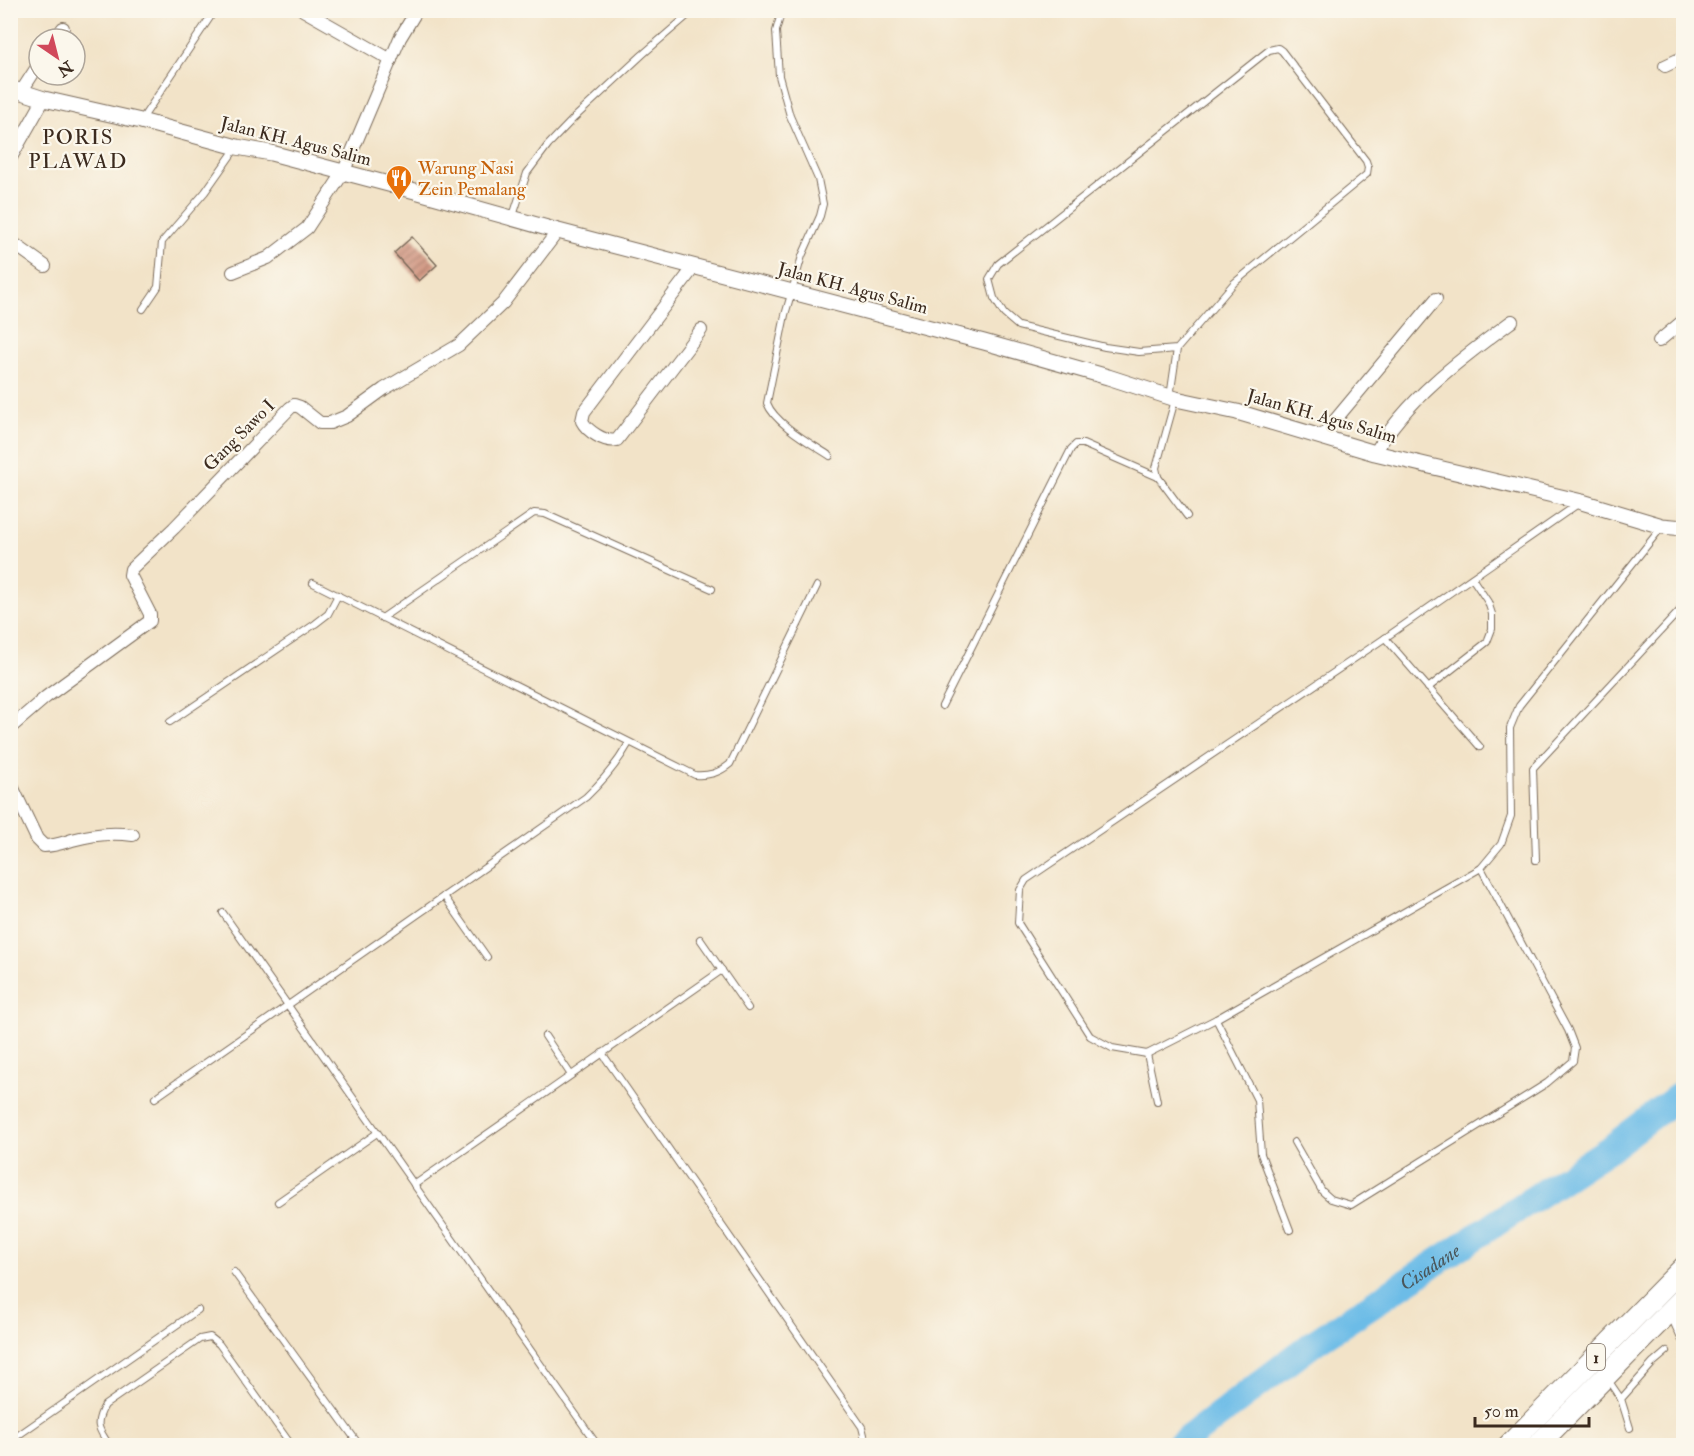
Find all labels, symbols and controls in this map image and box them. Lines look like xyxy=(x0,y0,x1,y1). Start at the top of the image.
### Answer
north arrow xyxy=(27,27,87,87)
text: N xyxy=(53,56,77,81)
street label: Jalan KH. Agus Salim xyxy=(217,111,374,171)
district label: PORIS PLAWAD xyxy=(28,124,128,175)
place label: Warung Nasi Zein Pemalang xyxy=(417,157,527,201)
restaurant icon: Warung Nasi Zein Pemalang xyxy=(384,163,414,201)
street label: Jalan KH. Agus Salim xyxy=(774,257,930,320)
street label: Jalan KH. Agus Salim xyxy=(1243,384,1399,449)
street label: Gang Sawo I xyxy=(199,395,280,476)
water label: Cisadane xyxy=(1395,1238,1465,1296)
road number: 1 xyxy=(1587,1344,1605,1370)
scale bar xyxy=(1475,1390,1589,1428)
text: 50 m xyxy=(1484,1400,1519,1423)

